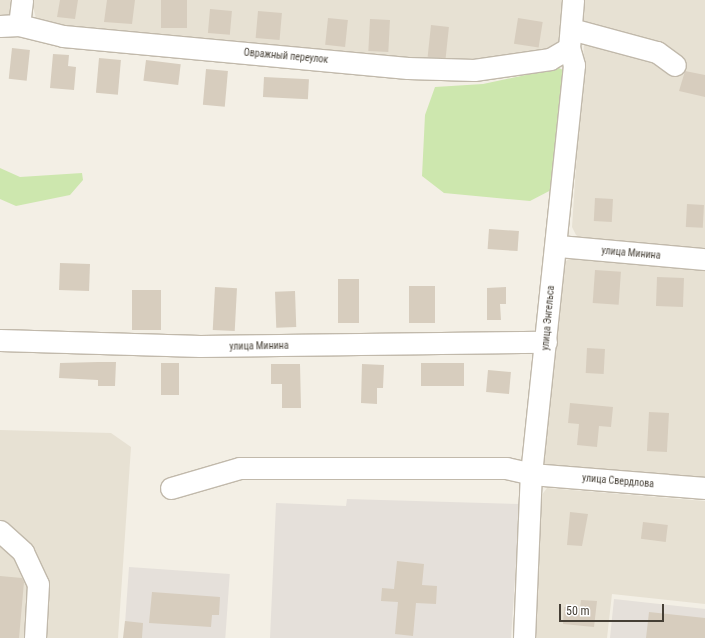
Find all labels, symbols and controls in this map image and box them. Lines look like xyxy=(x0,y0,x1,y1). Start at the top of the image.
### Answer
street label: Овражный переулок xyxy=(243,46,329,66)
street label: улица Минина xyxy=(601,244,661,262)
street label: улица Энгельса xyxy=(539,285,557,351)
street label: улица Минина xyxy=(229,339,289,353)
street label: улица Свердлова xyxy=(582,472,654,490)
scale bar xyxy=(561,596,666,622)
text: 50 m xyxy=(566,604,590,618)

